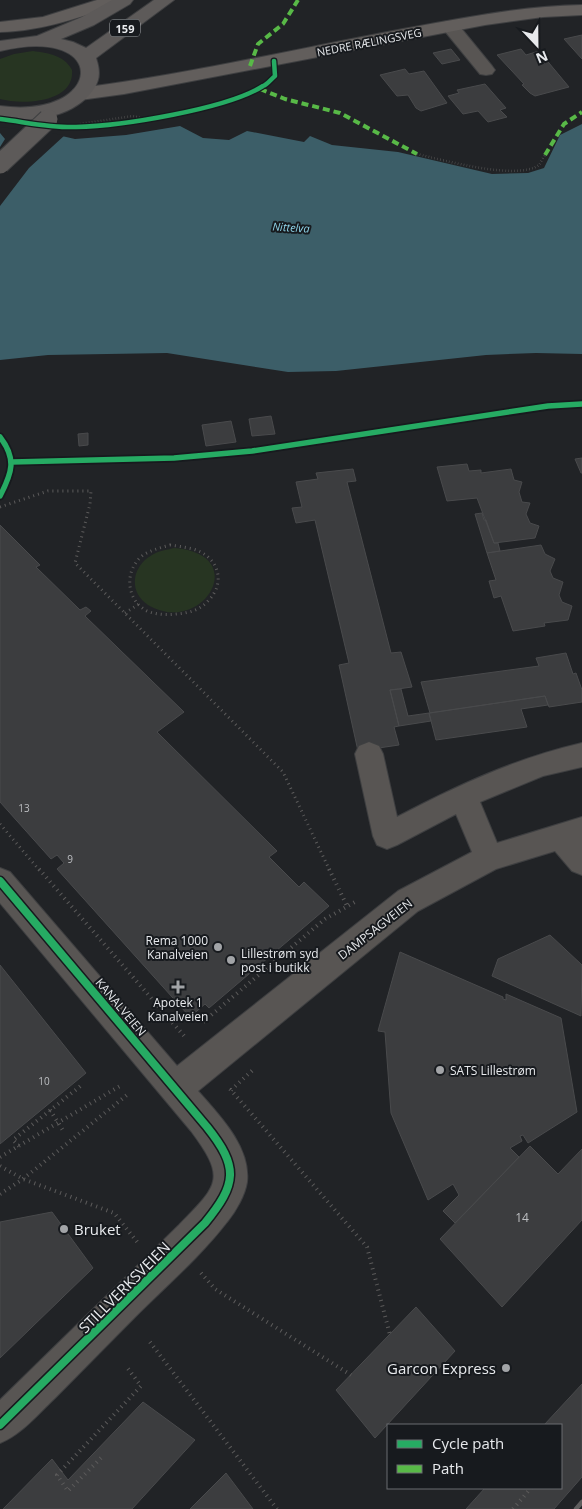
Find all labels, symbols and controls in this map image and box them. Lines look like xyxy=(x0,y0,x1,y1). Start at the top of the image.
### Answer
road number: 159 xyxy=(110,19,140,36)
north arrow xyxy=(512,20,562,70)
street label: NEDRE RÆLINGSVEG xyxy=(315,24,423,60)
text: N xyxy=(533,47,551,68)
water label: Nittelva xyxy=(272,219,310,235)
house number: 13 xyxy=(18,801,30,815)
house number: 9 xyxy=(67,852,73,866)
street label: DAMPSAGVEIEN xyxy=(334,895,416,963)
place label: Rema 1000 Kanalveien xyxy=(146,932,208,963)
marker: Rema 1000 Kanalveien xyxy=(212,941,224,953)
place label: Lillestrøm syd post i butikk xyxy=(241,945,319,976)
marker: Lillestrøm syd post i butikk xyxy=(225,954,237,966)
street label: KANALVEIEN xyxy=(92,974,150,1040)
marker: Apotek 1 Kanalveien xyxy=(172,981,184,993)
place label: Apotek 1 Kanalveien xyxy=(148,994,208,1025)
place label: SATS Lillestrøm xyxy=(450,1062,536,1079)
marker: SATS Lillestrøm xyxy=(434,1064,446,1076)
house number: 10 xyxy=(38,1074,50,1088)
house number: 14 xyxy=(515,1209,529,1226)
place label: Bruket xyxy=(74,1219,121,1239)
marker: Bruket xyxy=(58,1223,70,1235)
street label: STILLVERKSVEIEN xyxy=(74,1237,174,1337)
place label: Garcon Express xyxy=(387,1358,496,1378)
marker: Garcon Express xyxy=(500,1362,512,1374)
legend xyxy=(387,1424,562,1489)
text: Cycle path xyxy=(432,1433,504,1453)
text: Path xyxy=(432,1458,464,1478)

